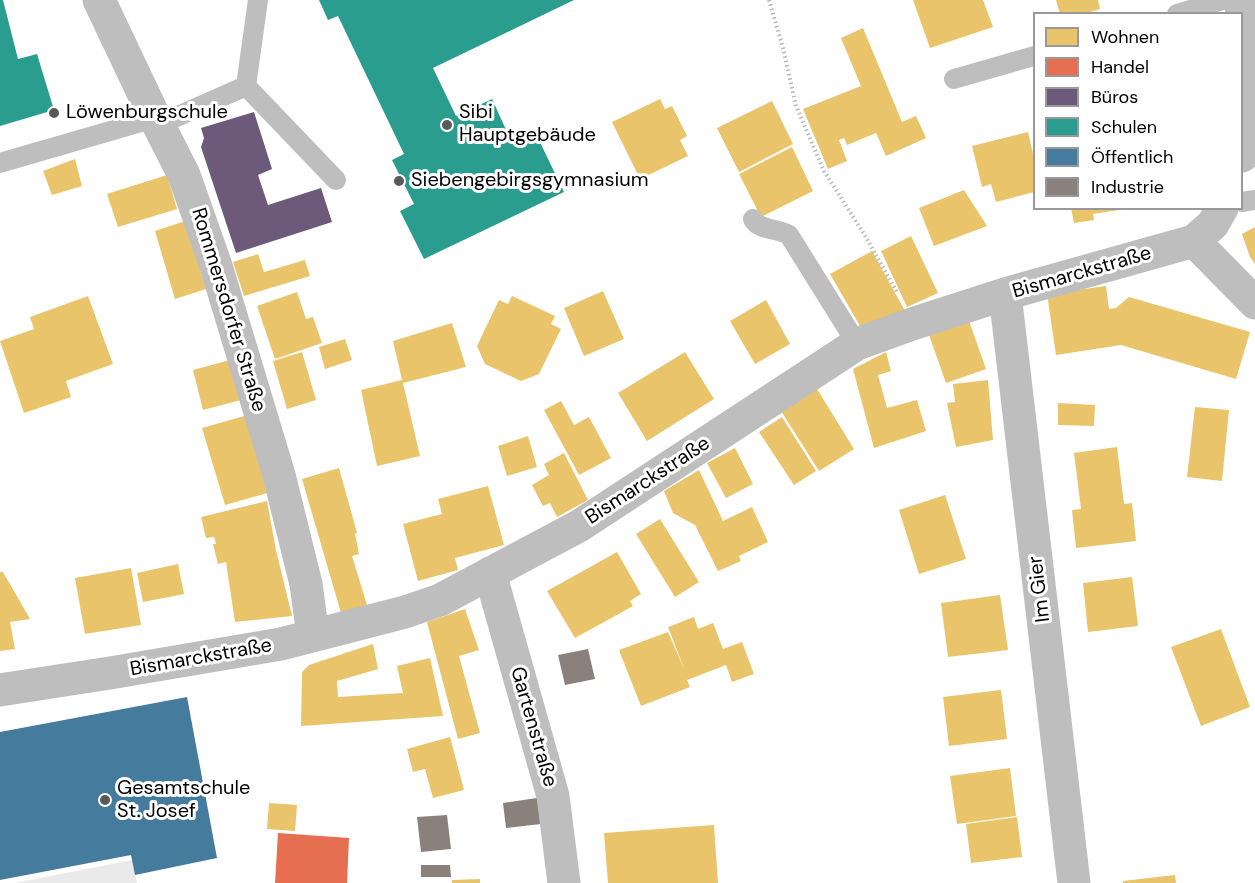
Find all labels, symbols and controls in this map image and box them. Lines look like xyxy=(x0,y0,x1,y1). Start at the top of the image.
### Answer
legend xyxy=(1033,12,1243,210)
text: Wohnen xyxy=(1091,25,1159,49)
text: Handel xyxy=(1091,55,1149,79)
text: Büros xyxy=(1091,85,1138,109)
place label: Löwenburgschule xyxy=(66,101,228,125)
place label: Sibi Hauptgebäude xyxy=(459,101,596,148)
marker: Löwenburgschule xyxy=(47,106,61,120)
text: Schulen xyxy=(1091,115,1157,139)
marker: Sibi Hauptgebäude xyxy=(440,118,454,132)
text: Öffentlich xyxy=(1091,145,1173,169)
place label: Siebengebirgsgymnasium xyxy=(411,169,648,193)
marker: Siebengebirgsgymnasium xyxy=(392,174,406,188)
text: Industrie xyxy=(1091,175,1164,199)
street label: Rommersdorfer Straße xyxy=(186,205,270,415)
street label: Bismarckstraße xyxy=(1010,242,1154,304)
street label: Bismarckstraße xyxy=(581,432,715,530)
street label: Im Gier xyxy=(1024,555,1056,623)
street label: Bismarckstraße xyxy=(128,634,274,682)
street label: Gartenstraße xyxy=(504,664,562,790)
place label: Gesamtschule St. Josef xyxy=(117,777,250,824)
marker: Gesamtschule St. Josef xyxy=(98,793,112,807)

